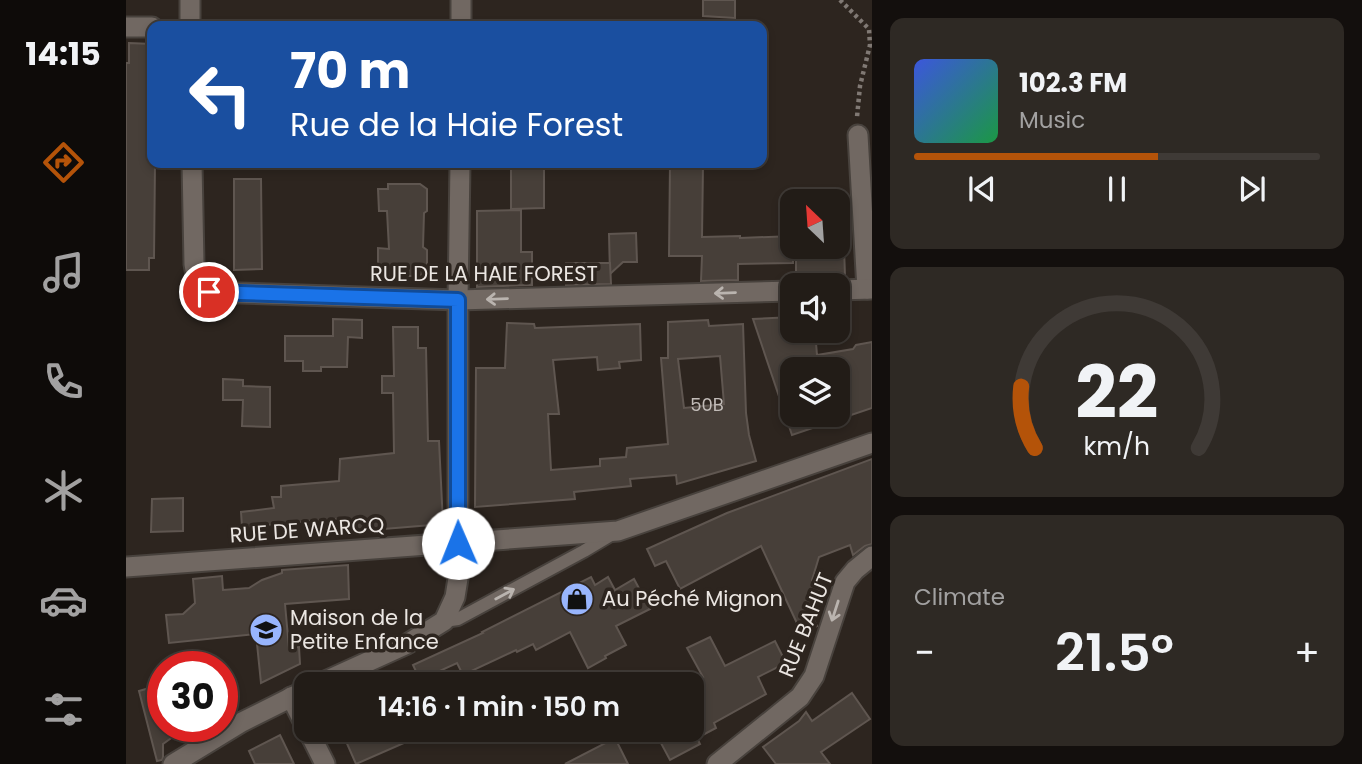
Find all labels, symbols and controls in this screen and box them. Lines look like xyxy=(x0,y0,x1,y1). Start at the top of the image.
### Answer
text: 14:15 xyxy=(25,31,101,76)
text: 70 m xyxy=(290,37,410,105)
icon: left xyxy=(175,49,266,140)
text: 102.3 FM xyxy=(1019,65,1127,101)
text: Rue de la Haie Forest xyxy=(290,102,623,147)
text: Music xyxy=(1019,104,1085,136)
icon: directions xyxy=(39,138,88,187)
icon: previous xyxy=(963,170,1001,208)
icon: pause xyxy=(1098,170,1136,208)
icon: next xyxy=(1233,170,1271,208)
north arrow xyxy=(780,189,850,259)
map controls xyxy=(780,189,850,427)
icon: music xyxy=(39,248,88,297)
street label: RUE DE LA HAIE FOREST xyxy=(370,259,598,288)
pin xyxy=(179,262,239,322)
icon: arrive xyxy=(190,273,228,311)
button: sound xyxy=(780,273,850,343)
one-way arrow xyxy=(713,286,736,300)
one-way arrow xyxy=(486,293,509,306)
text: 22 xyxy=(1075,342,1159,443)
icon: phone xyxy=(39,357,88,406)
button: layers xyxy=(780,357,850,427)
house number: 50B xyxy=(690,392,724,417)
text: km/h xyxy=(1084,429,1150,464)
icon: climate xyxy=(39,466,88,515)
position arrow xyxy=(421,506,495,580)
street label: RUE DE WARCQ xyxy=(229,510,385,549)
street label: RUE BAHUT xyxy=(771,568,840,681)
icon: car xyxy=(39,576,88,625)
shop icon: Au Péché Mignon xyxy=(558,580,596,618)
text: Climate xyxy=(914,581,1005,613)
place label: Au Péché Mignon xyxy=(602,584,783,613)
one-way arrow xyxy=(495,586,515,600)
one-way arrow xyxy=(828,599,841,621)
place label: Maison de la Petite Enfance xyxy=(290,603,439,656)
school or university icon: Maison de la Petite Enfance xyxy=(247,611,285,649)
text: 21.5° xyxy=(1055,616,1174,689)
text: − xyxy=(914,626,935,679)
text: + xyxy=(1294,626,1320,679)
speed limit sign: 30 xyxy=(147,651,238,742)
icon: filters xyxy=(39,685,88,734)
text: 14:16 · 1 min · 150 m xyxy=(378,689,620,725)

